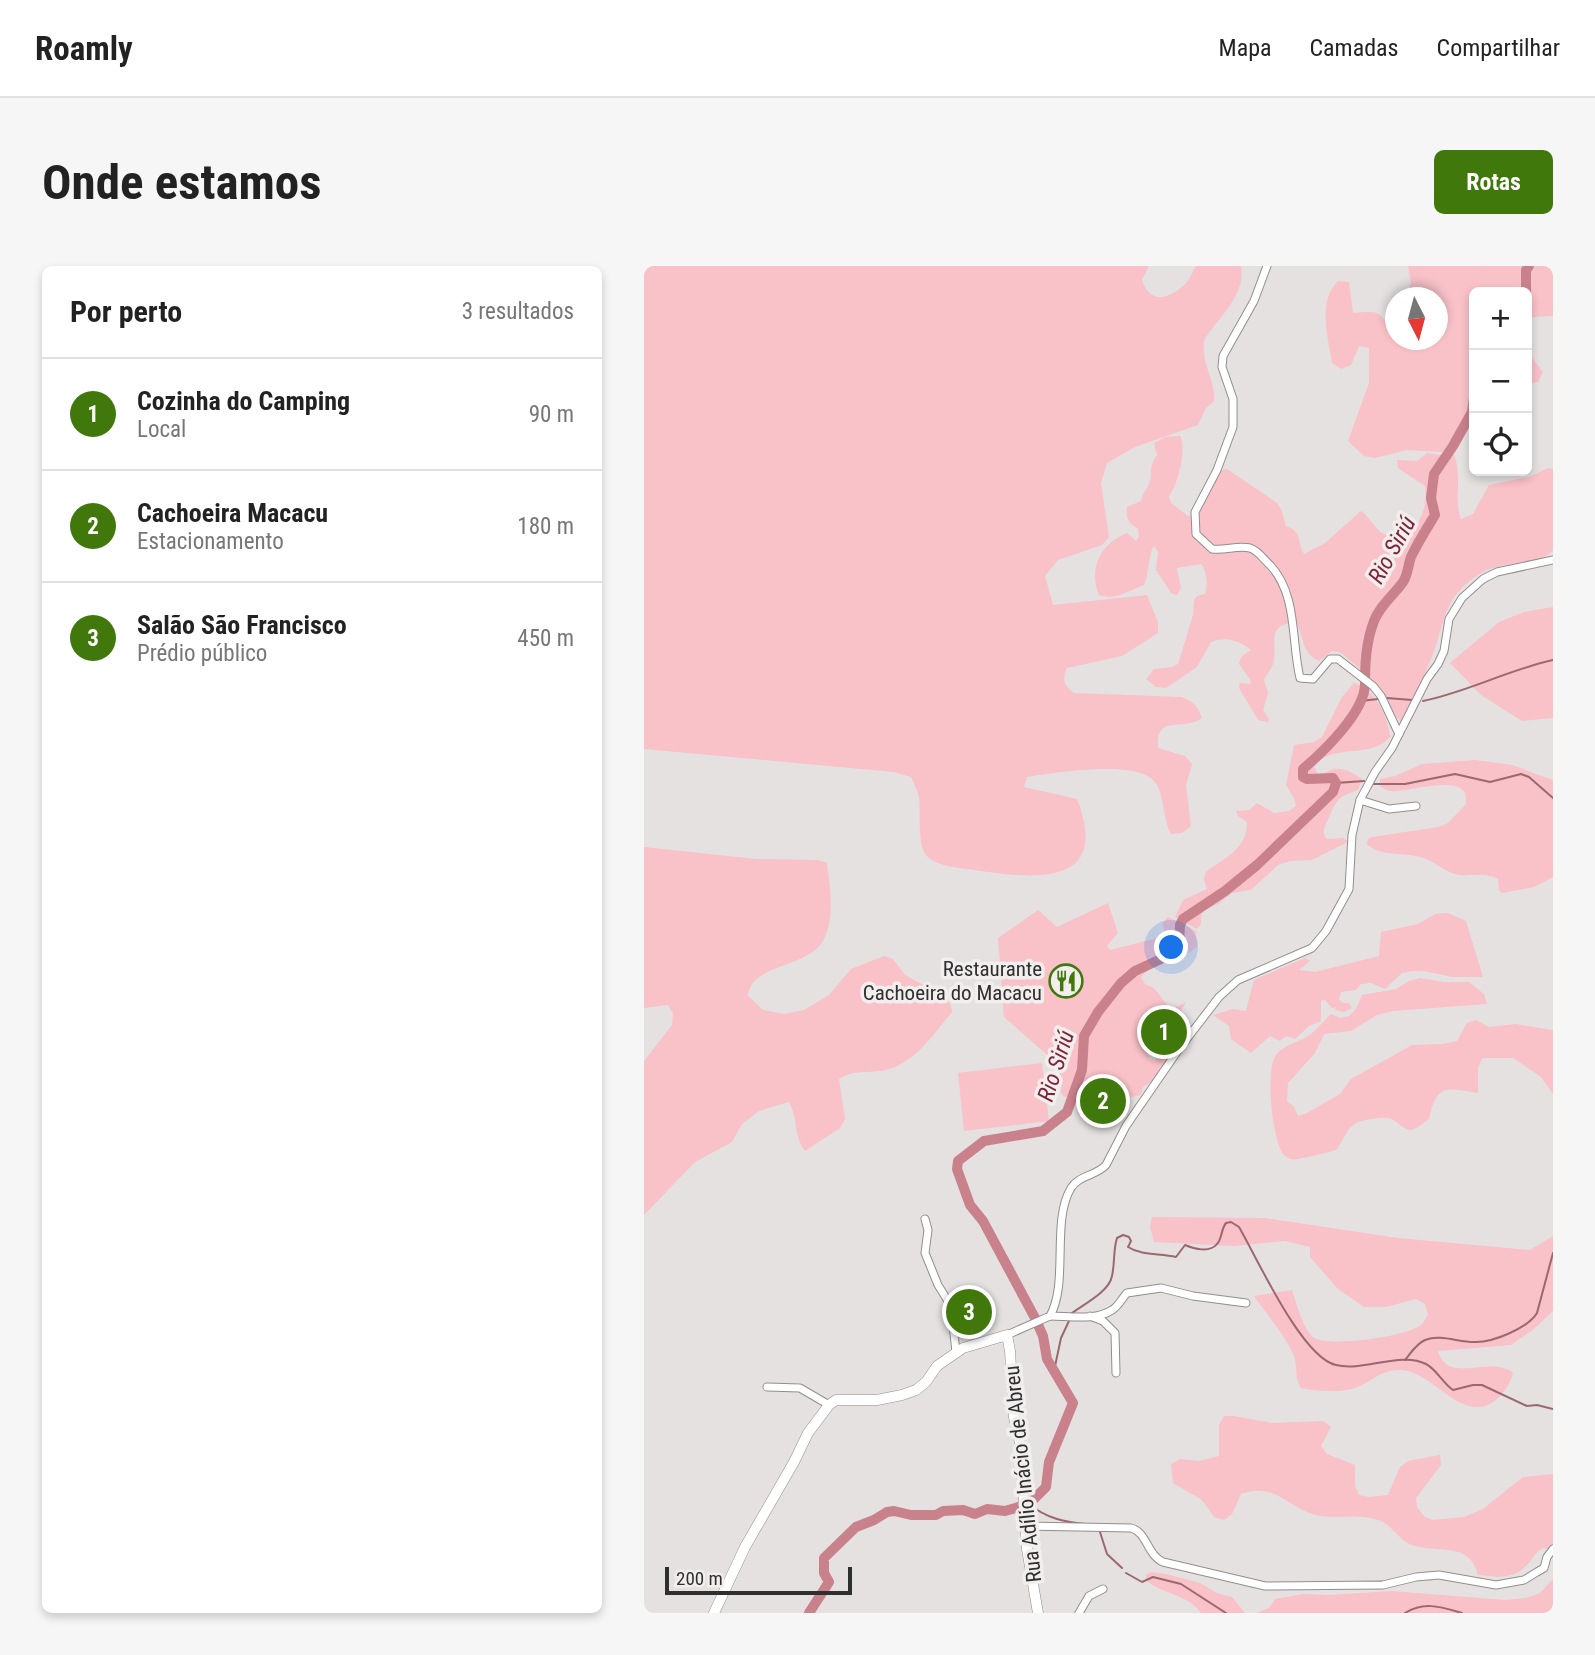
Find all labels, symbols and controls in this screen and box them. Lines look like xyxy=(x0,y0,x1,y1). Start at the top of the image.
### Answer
text: Roamly xyxy=(35,29,133,68)
text: Mapa xyxy=(1219,34,1272,62)
text: Camadas xyxy=(1310,34,1399,62)
text: Compartilhar xyxy=(1437,34,1560,62)
button: Rotas xyxy=(1434,150,1553,214)
text: Onde estamos xyxy=(42,154,322,211)
north arrow xyxy=(1385,287,1448,350)
map controls xyxy=(1469,287,1532,476)
button: + xyxy=(1469,287,1532,350)
text: Por perto xyxy=(70,294,182,329)
text: 3 resultados xyxy=(462,298,574,325)
button: − xyxy=(1469,350,1532,413)
text: Cozinha do Camping xyxy=(137,386,350,416)
text: 1 xyxy=(87,401,99,428)
text: 90 m xyxy=(529,401,574,428)
button: locate xyxy=(1469,413,1532,476)
text: Local xyxy=(137,416,186,443)
text: Cachoeira Macacu xyxy=(137,498,328,528)
water label: Rio Siriú xyxy=(1363,511,1422,588)
text: 2 xyxy=(87,513,99,540)
text: 180 m xyxy=(517,513,574,540)
text: Estacionamento xyxy=(137,528,284,555)
text: Salão São Francisco xyxy=(137,610,347,640)
text: 3 xyxy=(87,625,99,652)
text: 450 m xyxy=(517,625,574,652)
text: Prédio público xyxy=(137,640,267,667)
your location xyxy=(1154,930,1188,964)
place label: Restaurante Cachoeira do Macacu xyxy=(863,957,1042,1005)
restaurant icon: Restaurante Cachoeira do Macacu xyxy=(1047,962,1085,1000)
pin: 1 xyxy=(1141,1006,1187,1058)
water label: Rio Siriú xyxy=(1032,1027,1080,1105)
pin: 2 xyxy=(1080,1075,1126,1127)
pin: 3 xyxy=(946,1286,992,1338)
street label: Rua Adílio Inácio de Abreu xyxy=(1000,1364,1046,1584)
scale bar xyxy=(665,1564,852,1596)
text: 200 m xyxy=(676,1567,723,1590)

